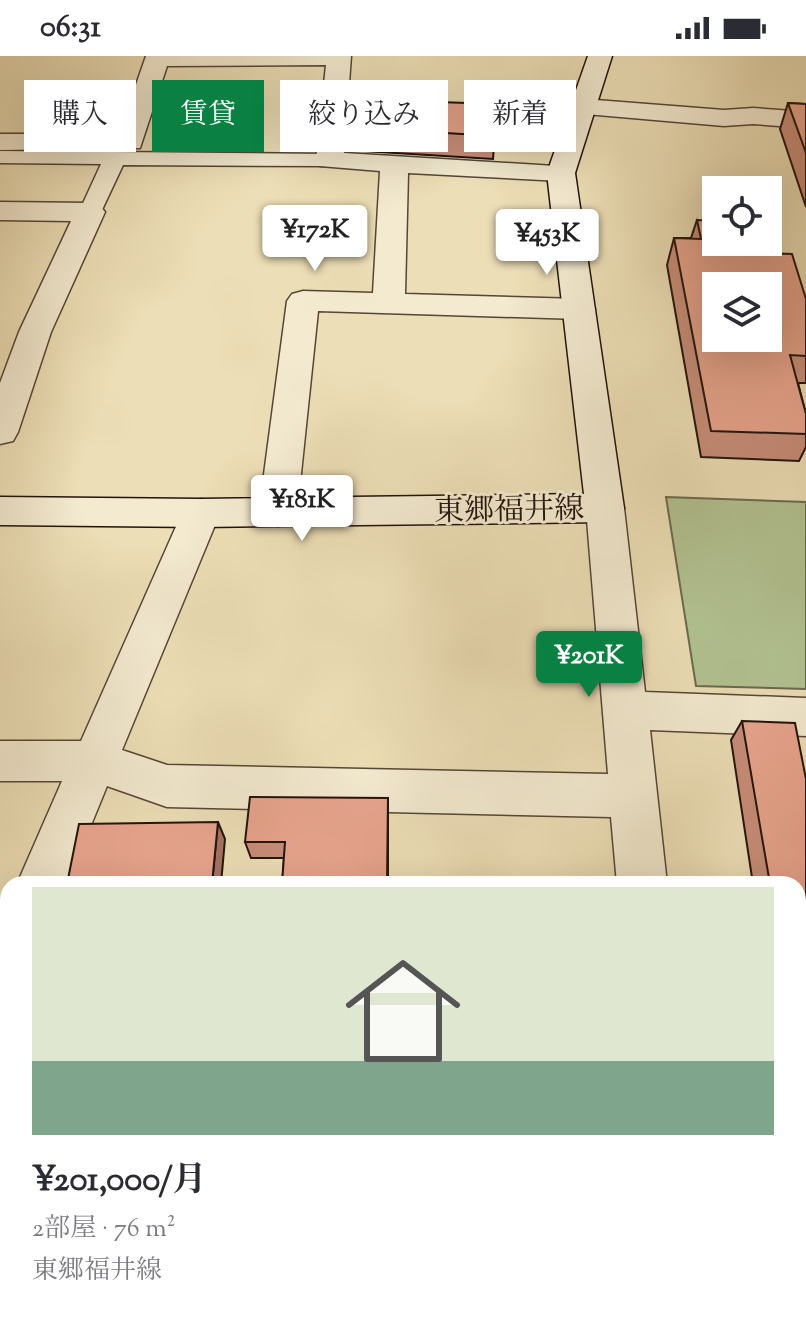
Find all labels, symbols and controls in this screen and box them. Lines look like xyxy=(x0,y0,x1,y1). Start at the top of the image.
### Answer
text: 06:31 xyxy=(40,7,101,50)
chip: 購入 xyxy=(24,80,136,152)
chip: 賃貸 xyxy=(152,80,264,152)
chip: 絞り込み xyxy=(280,80,448,152)
chip: 新着 xyxy=(464,80,576,152)
map controls xyxy=(702,176,782,352)
button: locate xyxy=(702,176,782,256)
pin: ¥172K xyxy=(259,205,371,273)
pin: ¥453K xyxy=(491,209,603,277)
text: ¥172K xyxy=(280,212,350,249)
text: ¥453K xyxy=(514,216,580,253)
button: layers xyxy=(702,272,782,352)
pin: ¥181K xyxy=(246,475,358,543)
text: ¥181K xyxy=(269,482,335,519)
street label: 東郷福井線 xyxy=(434,489,584,534)
pin: ¥201K xyxy=(533,631,645,699)
text: ¥201K xyxy=(554,638,624,675)
icon: home xyxy=(331,939,475,1083)
text: ¥201,000/月 xyxy=(32,1157,207,1206)
text: 2部屋 · 76 m² xyxy=(32,1211,176,1248)
text: 東郷福井線 xyxy=(32,1253,162,1290)

